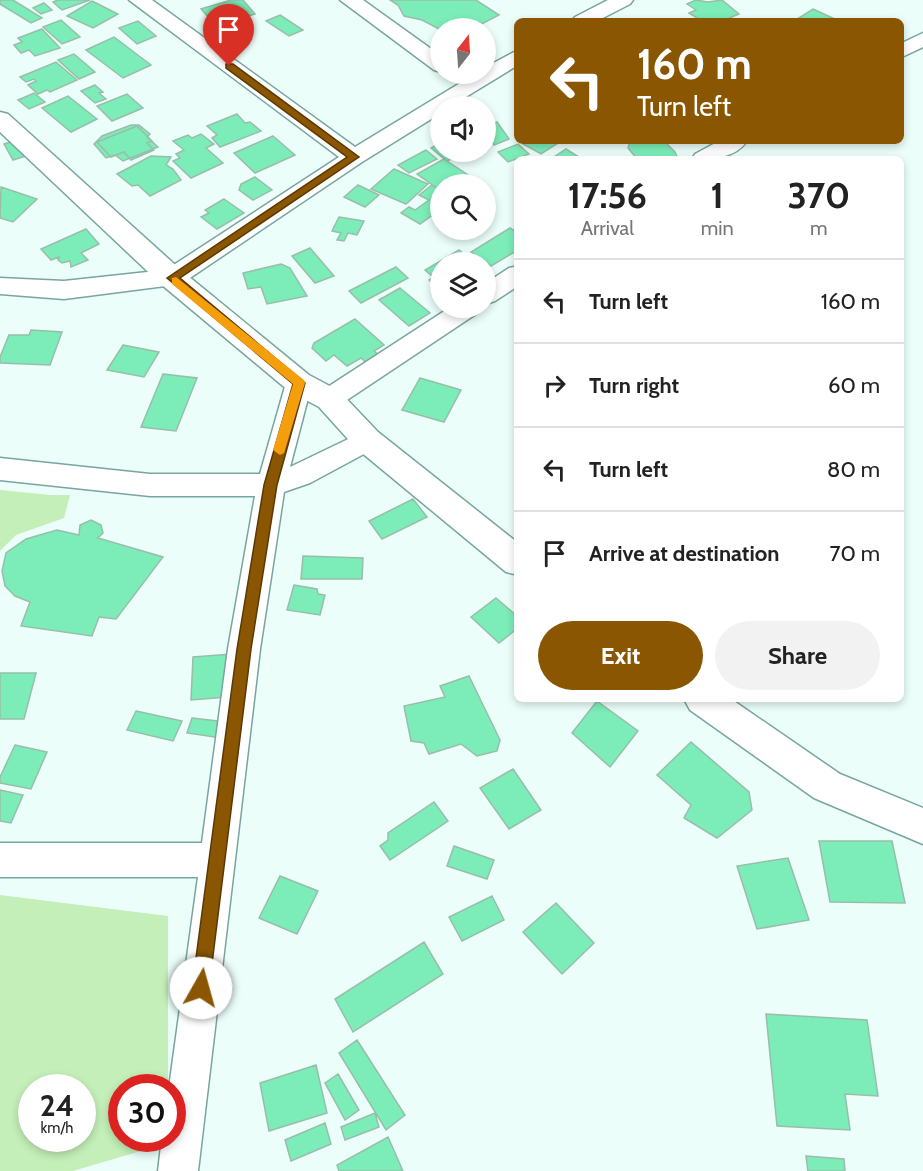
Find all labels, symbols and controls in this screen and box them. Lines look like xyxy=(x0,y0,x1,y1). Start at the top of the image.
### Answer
pin xyxy=(203,4,254,66)
icon: arrive xyxy=(212,13,245,46)
north arrow xyxy=(430,18,496,84)
map controls xyxy=(430,18,496,318)
text: 160 m xyxy=(637,38,752,90)
icon: left xyxy=(538,42,616,120)
text: Turn left xyxy=(637,90,731,123)
button: sound xyxy=(430,96,496,162)
text: 17:56 xyxy=(568,173,647,217)
text: 1 xyxy=(711,173,724,217)
text: 370 xyxy=(787,173,850,217)
button: search xyxy=(430,174,496,240)
text: Arrival xyxy=(581,216,634,240)
text: min xyxy=(701,216,734,240)
text: m xyxy=(810,216,828,240)
button: layers xyxy=(430,252,496,318)
icon: left xyxy=(538,285,571,318)
text: Turn left xyxy=(589,288,668,315)
text: 160 m xyxy=(821,288,880,315)
icon: right xyxy=(538,369,571,402)
text: Turn right xyxy=(589,372,679,399)
text: 60 m xyxy=(828,372,880,399)
icon: left xyxy=(538,453,571,486)
text: Turn left xyxy=(589,456,668,483)
text: 80 m xyxy=(827,456,880,483)
icon: arrive xyxy=(538,537,571,570)
text: Arrive at destination xyxy=(589,540,779,567)
text: 70 m xyxy=(830,540,880,567)
button: Exit xyxy=(538,621,703,690)
button: Share xyxy=(715,621,880,690)
position arrow xyxy=(169,956,233,1020)
speed limit sign: 30 xyxy=(108,1074,186,1152)
text: 24 xyxy=(40,1087,74,1124)
text: km/h xyxy=(41,1119,73,1137)

